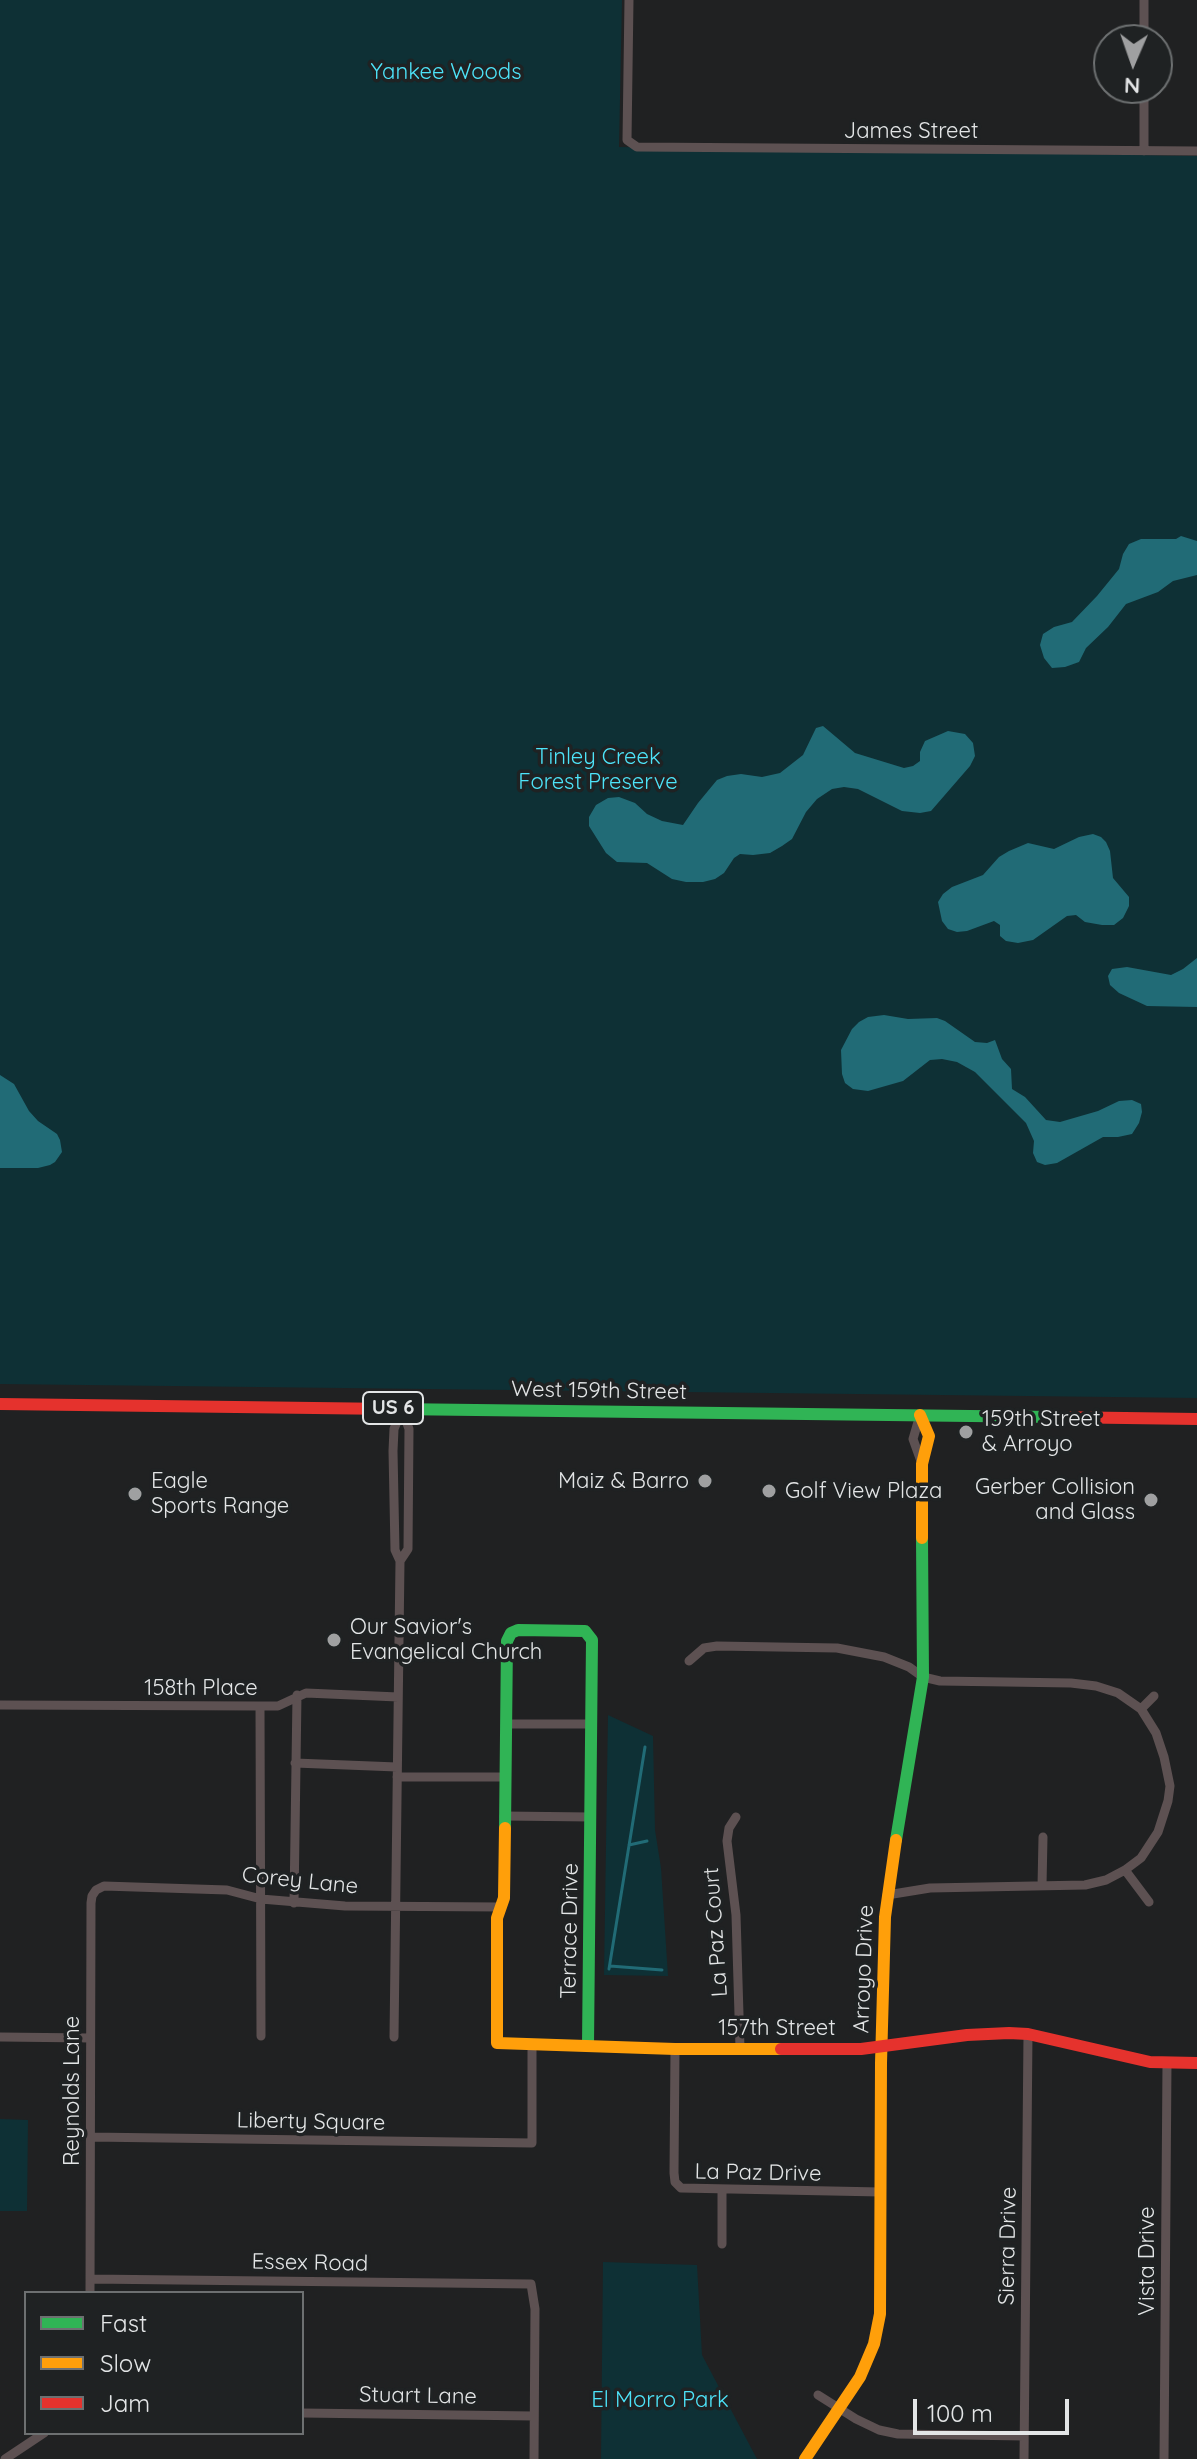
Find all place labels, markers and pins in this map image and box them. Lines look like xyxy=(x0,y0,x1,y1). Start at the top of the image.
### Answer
place label: 159th Street & Arroyo xyxy=(982,1406,1100,1458)
marker: 159th Street & Arroyo xyxy=(957,1423,975,1441)
place label: Eagle Sports Range xyxy=(151,1468,289,1520)
place label: Maiz & Barro xyxy=(558,1468,689,1494)
marker: Maiz & Barro xyxy=(696,1472,714,1490)
place label: Gerber Collision and Glass xyxy=(975,1474,1135,1526)
place label: Golf View Plaza xyxy=(785,1478,942,1504)
marker: Golf View Plaza xyxy=(760,1482,778,1500)
marker: Eagle Sports Range xyxy=(126,1485,144,1503)
marker: Gerber Collision and Glass xyxy=(1142,1491,1160,1509)
place label: Our Savior's Evangelical Church xyxy=(350,1614,542,1666)
marker: Our Savior's Evangelical Church xyxy=(325,1631,343,1649)

